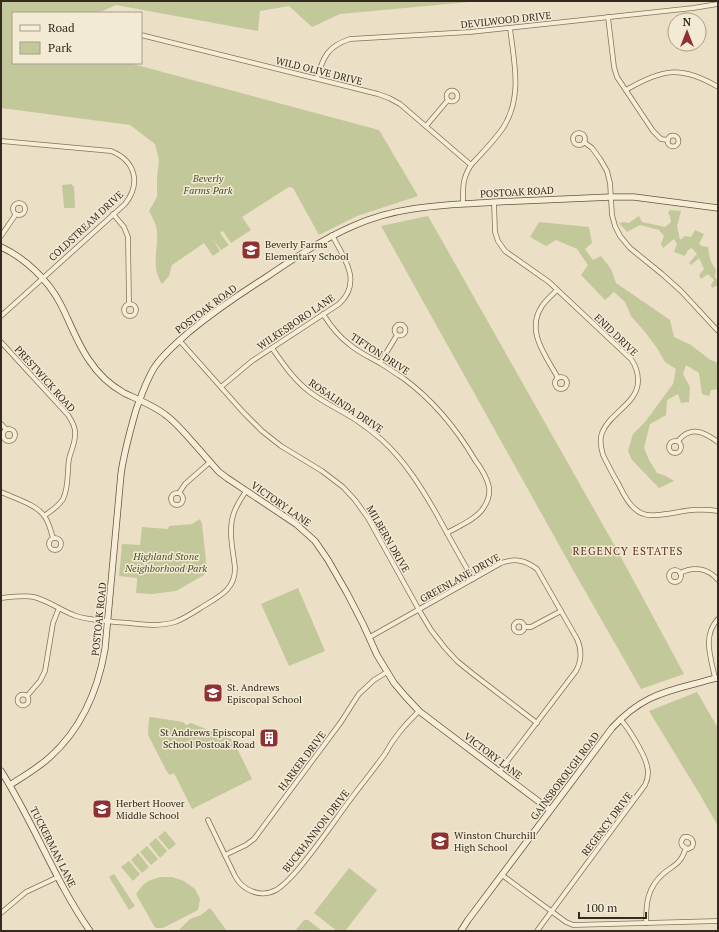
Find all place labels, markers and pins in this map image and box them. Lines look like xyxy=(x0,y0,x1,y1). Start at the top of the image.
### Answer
place label: Beverly Farms Elementary School xyxy=(265,238,349,263)
school or university icon: Beverly Farms Elementary School xyxy=(240,239,262,261)
place label: St. Andrews Episcopal School xyxy=(227,681,302,706)
school or university icon: St. Andrews Episcopal School xyxy=(202,682,224,704)
place label: St Andrews Episcopal School Postoak Road xyxy=(160,726,255,751)
building icon: St Andrews Episcopal School Postoak Road xyxy=(258,727,280,749)
place label: Herbert Hoover Middle School xyxy=(116,797,185,822)
school or university icon: Herbert Hoover Middle School xyxy=(91,798,113,820)
place label: Winston Churchill High School xyxy=(454,829,536,854)
school or university icon: Winston Churchill High School xyxy=(429,830,451,852)

